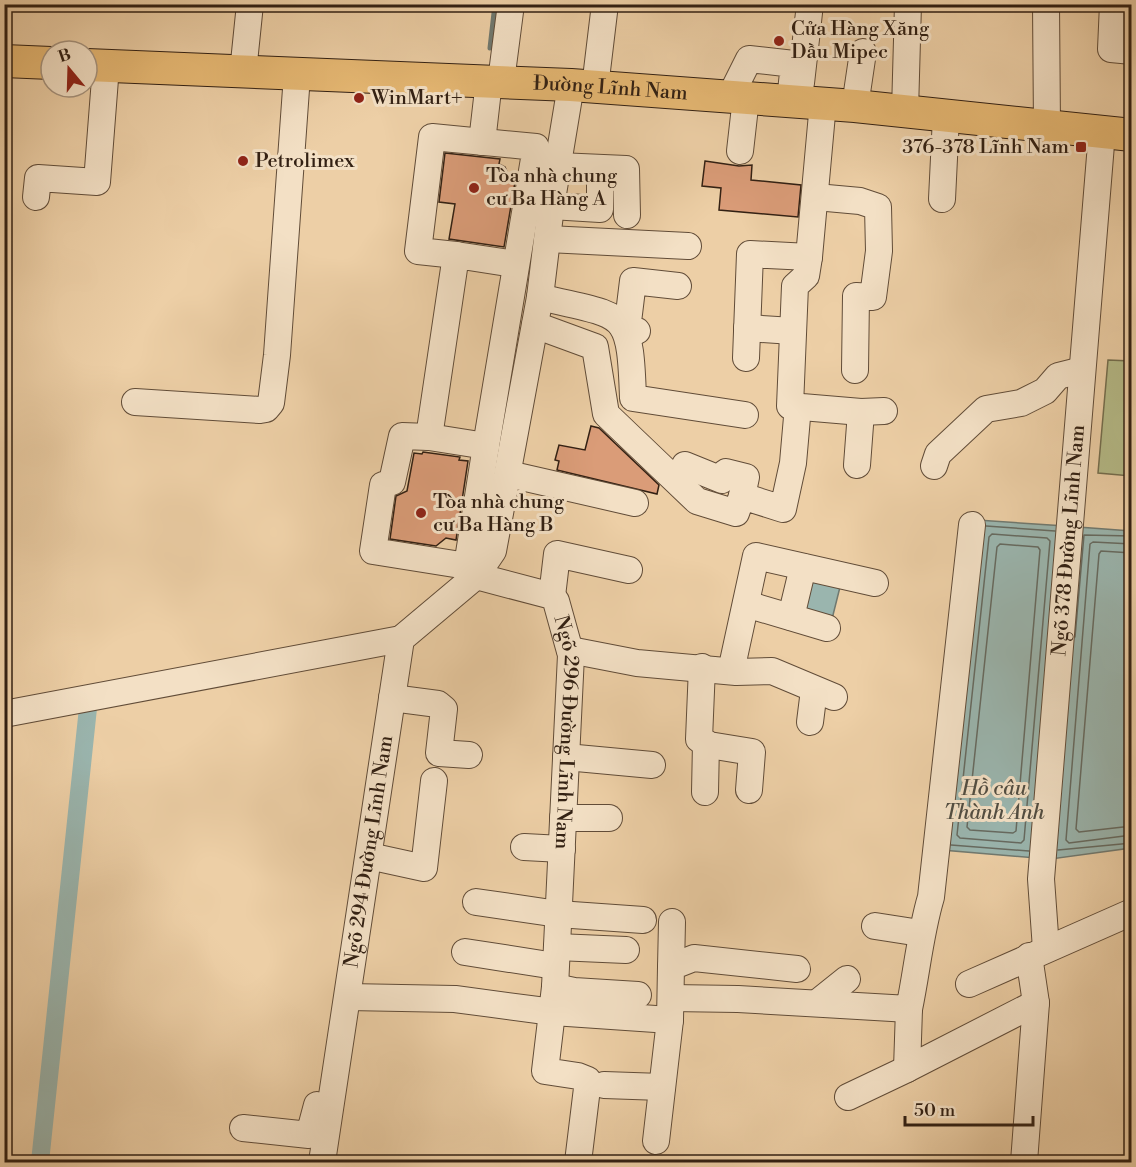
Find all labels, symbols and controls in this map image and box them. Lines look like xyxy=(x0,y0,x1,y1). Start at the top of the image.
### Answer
place label: Cửa Hàng Xăng Dầu Mipec xyxy=(791,17,930,65)
marker: Cửa Hàng Xăng Dầu Mipec xyxy=(772,34,786,48)
north arrow xyxy=(39,39,99,99)
text: B xyxy=(55,44,73,67)
street label: Đường Lĩnh Nam xyxy=(533,71,689,106)
place label: WinMart+ xyxy=(370,86,463,111)
marker: WinMart+ xyxy=(352,91,366,105)
place label: 376-378 Lĩnh Nam xyxy=(902,135,1069,160)
marker: 376-378 Lĩnh Nam xyxy=(1074,140,1088,154)
place label: Petrolimex xyxy=(255,149,355,174)
marker: Petrolimex xyxy=(236,154,250,168)
place label: Tòa nhà chung cư Ba Hàng A xyxy=(486,164,618,212)
marker: Tòa nhà chung cư Ba Hàng A xyxy=(467,181,481,195)
street label: Ngõ 378 Đường Lĩnh Nam xyxy=(1047,423,1091,657)
place label: Tòa nhà chung cư Ba Hàng B xyxy=(433,490,565,538)
marker: Tòa nhà chung cư Ba Hàng B xyxy=(414,506,428,520)
street label: Ngõ 296 Đường Lĩnh Nam xyxy=(548,613,583,850)
street label: Ngõ 294 Đường Lĩnh Nam xyxy=(339,733,399,969)
water label: Hồ câu Thành Anh xyxy=(944,776,1045,826)
scale bar xyxy=(905,1089,1032,1127)
text: 50 m xyxy=(914,1099,956,1122)

